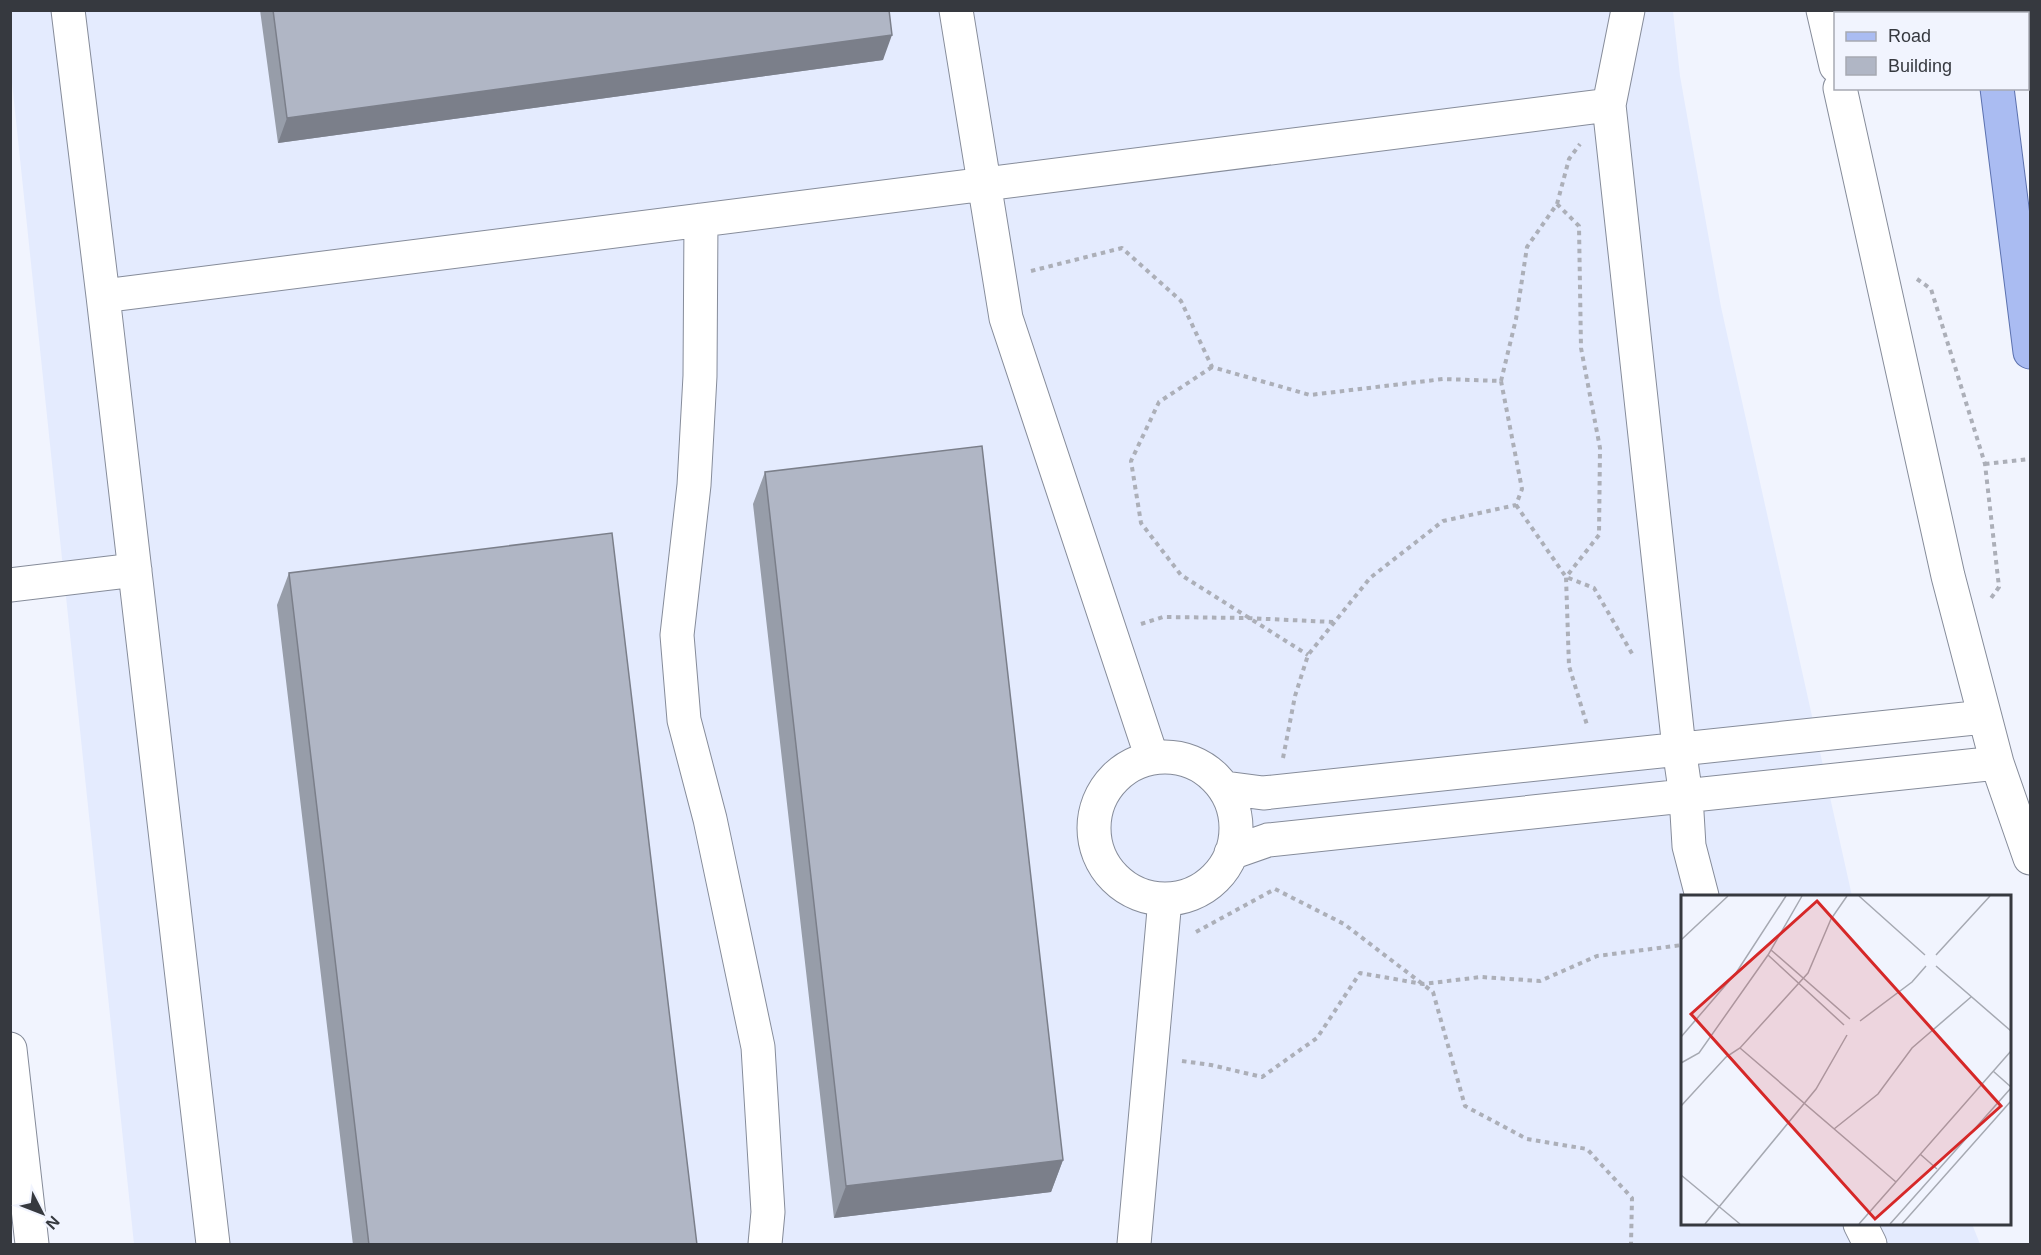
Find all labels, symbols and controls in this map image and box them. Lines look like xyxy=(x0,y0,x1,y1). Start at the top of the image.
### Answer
legend xyxy=(1834,12,2029,90)
text: Road xyxy=(1888,26,1931,46)
text: Building xyxy=(1888,56,1952,76)
inset map xyxy=(1681,895,2011,1225)
north arrow xyxy=(12,1183,72,1243)
text: N xyxy=(43,1213,63,1233)

